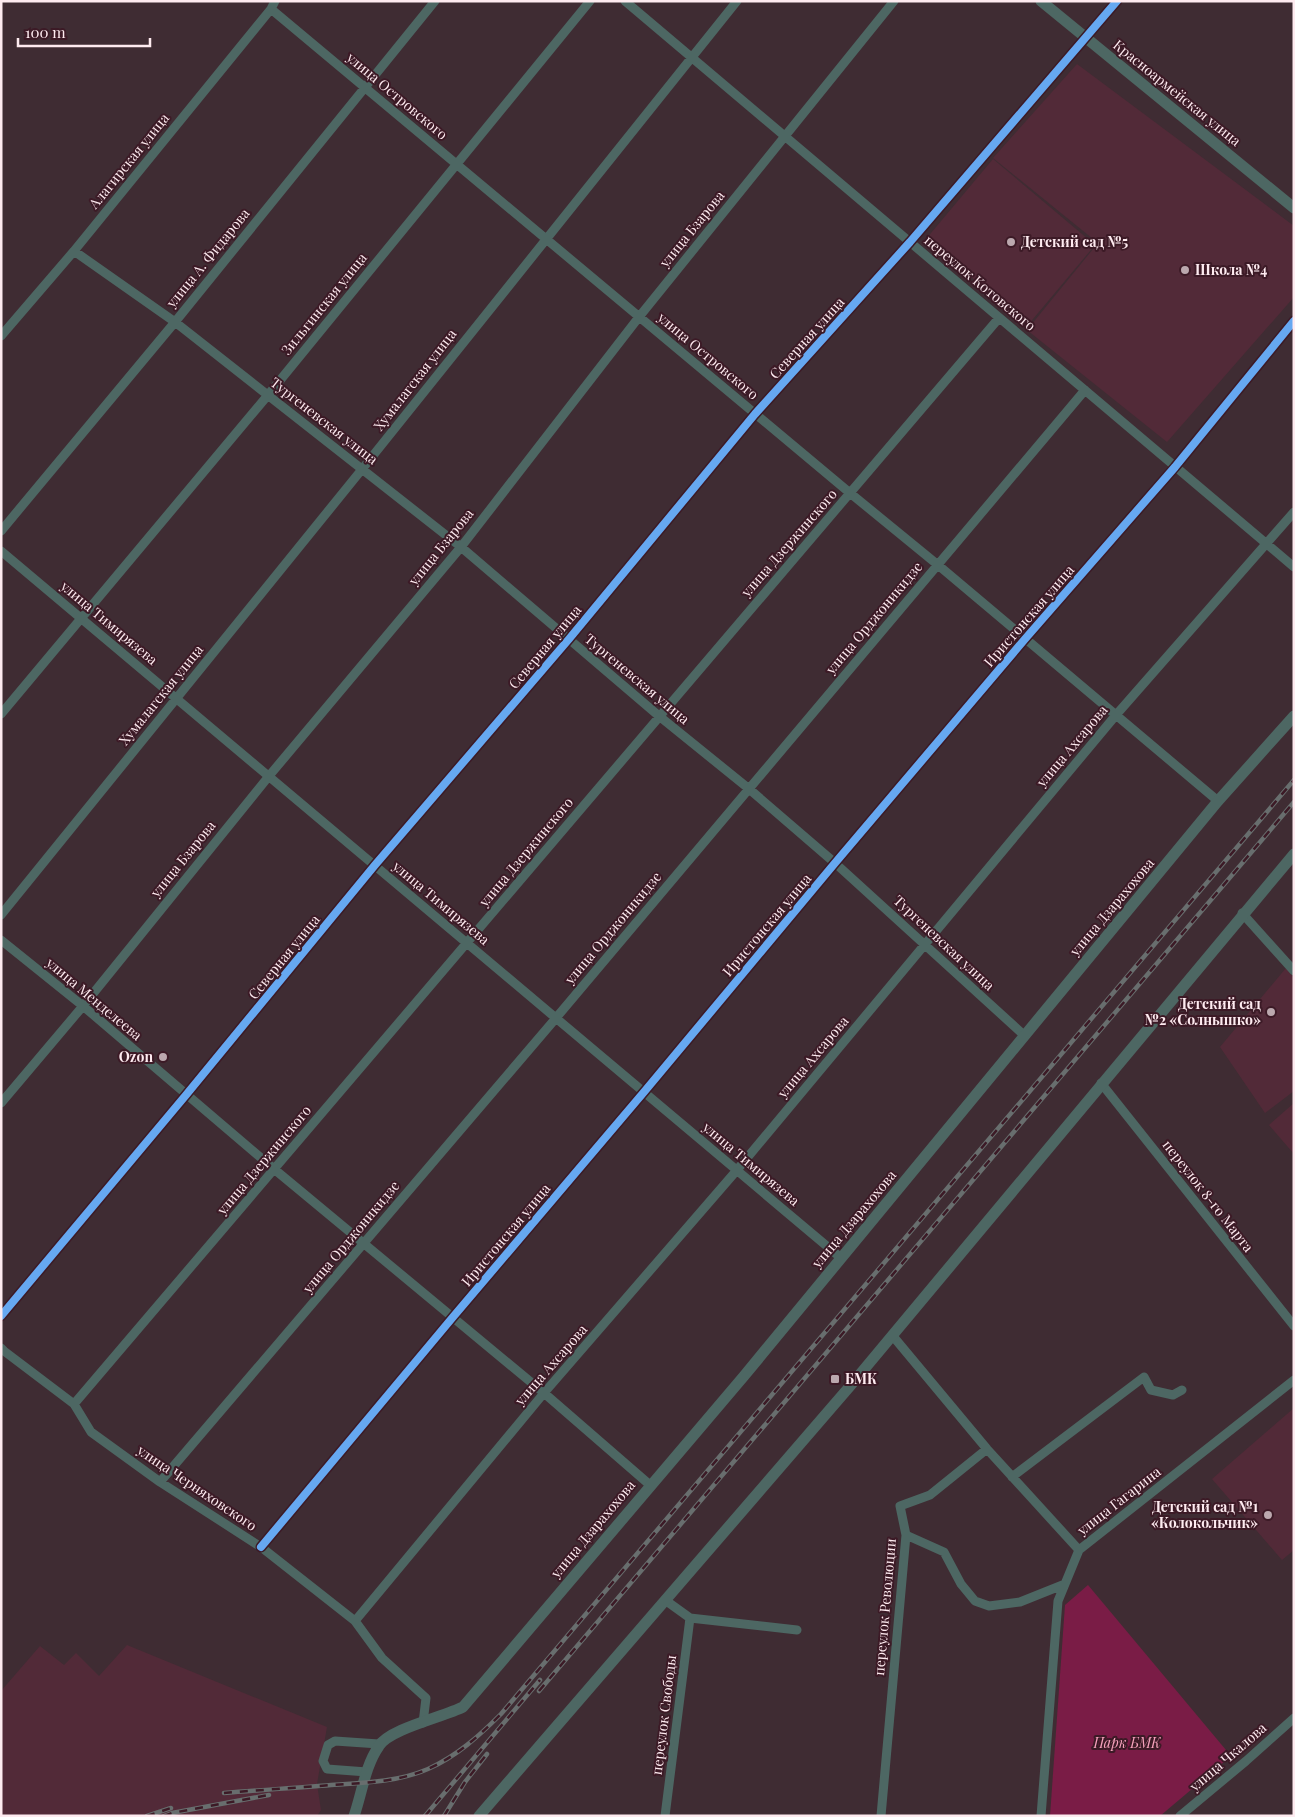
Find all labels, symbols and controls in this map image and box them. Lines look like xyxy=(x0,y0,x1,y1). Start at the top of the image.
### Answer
scale bar xyxy=(18,15,150,47)
text: 100 m xyxy=(25,22,66,42)
street label: Красноармейская улица xyxy=(1110,35,1245,150)
street label: улица Островского xyxy=(342,47,452,144)
street label: Алагирская улица xyxy=(84,109,173,213)
street label: улица Бзарова xyxy=(654,186,728,272)
street label: улица А. Фидарова xyxy=(161,204,254,312)
street label: переулок Котовского xyxy=(921,230,1040,335)
place label: Детский сад №5 xyxy=(1021,232,1128,251)
marker: Детский сад №5 xyxy=(1005,236,1017,248)
street label: Зильгинская улица xyxy=(277,249,371,359)
place label: Школа №4 xyxy=(1195,260,1267,279)
marker: Школа №4 xyxy=(1179,264,1191,276)
street label: Северная улица xyxy=(765,293,848,383)
street label: улица Островского xyxy=(653,307,763,404)
street label: Хумалагская улица xyxy=(369,325,460,434)
street label: Тургеневская улица xyxy=(267,373,382,469)
street label: улица Дзержинского xyxy=(736,484,841,601)
street label: улица Бзарова xyxy=(403,504,477,590)
street label: улица Орджоникидзе xyxy=(820,558,926,679)
street label: Иристонская улица xyxy=(979,561,1078,671)
street label: улица Тимирязева xyxy=(56,576,162,669)
street label: Северная улица xyxy=(504,601,585,693)
street label: Тургеневская улица xyxy=(581,629,694,728)
street label: Хумалагская улица xyxy=(114,640,207,749)
street label: улица Ахсарова xyxy=(1031,701,1111,791)
street label: улица Дзержинского xyxy=(474,793,577,911)
street label: улица Бзарова xyxy=(145,816,219,902)
street label: улица Дзарахохова xyxy=(1064,854,1158,960)
street label: улица Тимирязева xyxy=(388,856,494,949)
street label: улица Орджоникидзе xyxy=(559,868,665,989)
street label: Иристонская улица xyxy=(718,869,815,980)
street label: Тургеневская улица xyxy=(890,891,999,994)
street label: Северная улица xyxy=(244,910,324,1003)
street label: улица Менделеева xyxy=(42,952,146,1044)
place label: Детский сад №2 «Солнышко» xyxy=(1145,994,1261,1029)
marker: Детский сад №2 «Солнышко» xyxy=(1265,1006,1277,1018)
street label: улица Ахсарова xyxy=(772,1012,852,1102)
place label: Ozon xyxy=(119,1047,153,1066)
marker: Ozon xyxy=(157,1051,169,1063)
street label: улица Дзержинского xyxy=(212,1101,315,1219)
street label: улица Тимирязева xyxy=(698,1117,804,1210)
street label: переулок 8-го Марта xyxy=(1159,1136,1258,1256)
street label: улица Дзарахохова xyxy=(806,1166,900,1272)
street label: улица Орджоникидзе xyxy=(297,1177,403,1298)
street label: Иристонская улица xyxy=(457,1179,554,1290)
street label: улица Ахсарова xyxy=(510,1320,591,1410)
place label: БМК xyxy=(845,1369,877,1388)
marker: БМК xyxy=(829,1373,841,1385)
street label: улица Черняховского xyxy=(133,1440,261,1535)
street label: улица Гагарина xyxy=(1072,1462,1164,1540)
street label: улица Дзарахохова xyxy=(545,1476,639,1582)
place label: Детский сад №1 «Колокольчик» xyxy=(1151,1497,1258,1532)
marker: Детский сад №1 «Колокольчик» xyxy=(1262,1509,1274,1521)
street label: переулок Революции xyxy=(869,1537,900,1676)
street label: переулок Свободы xyxy=(647,1653,680,1776)
street label: улица Чкалова xyxy=(1185,1718,1270,1796)
park label: Парк БМК xyxy=(1092,1733,1161,1752)

